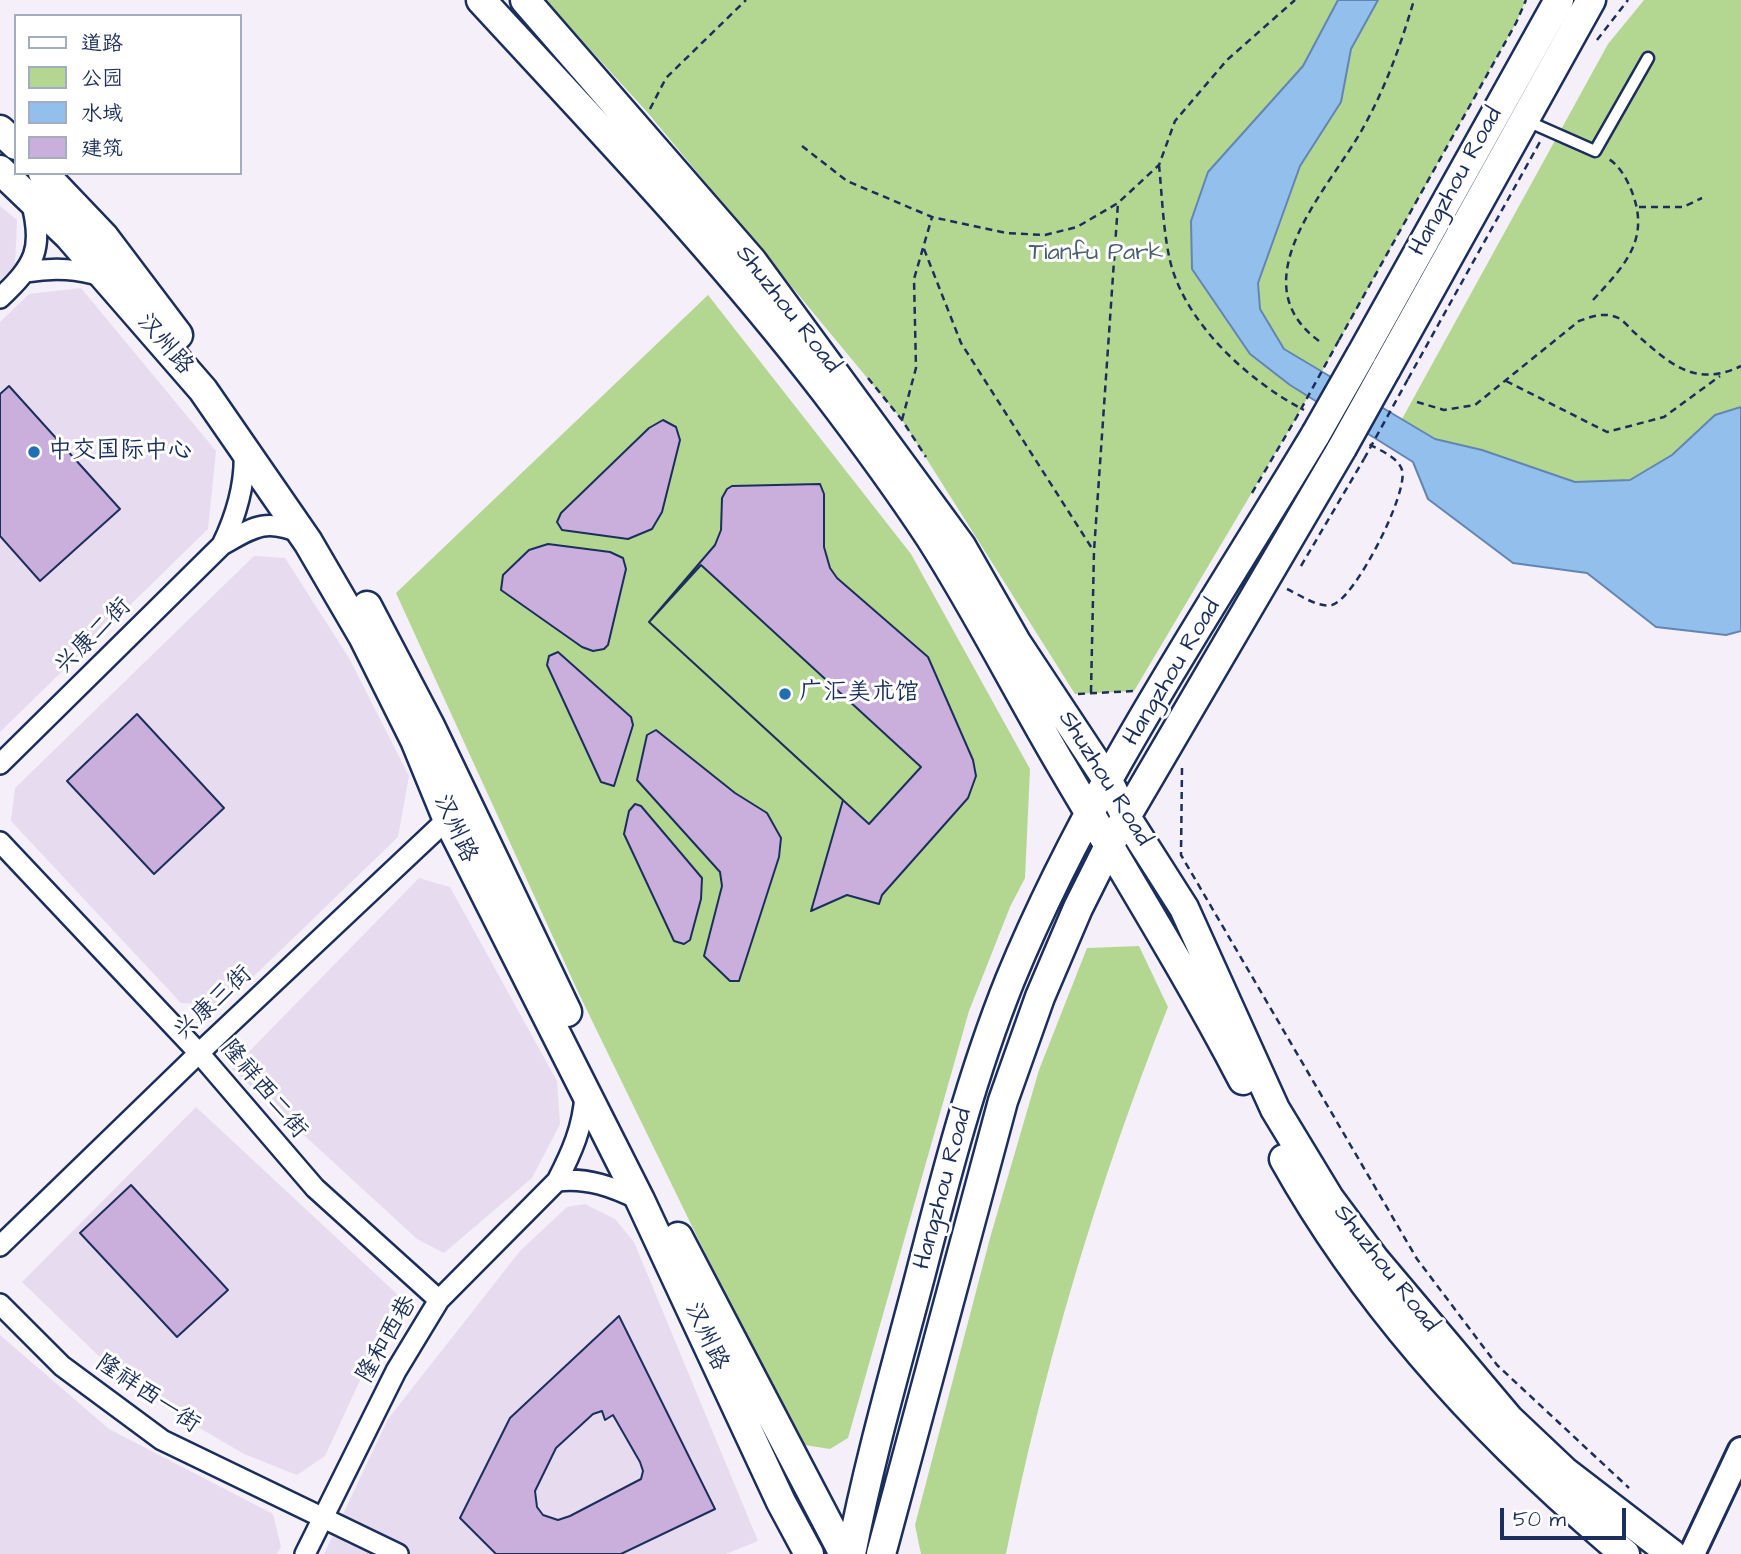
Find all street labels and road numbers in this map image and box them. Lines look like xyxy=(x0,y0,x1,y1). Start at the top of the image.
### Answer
street label: Hangzhou Road xyxy=(1404,103,1510,261)
street label: Shuzhou Road xyxy=(728,241,846,379)
street label: 汉州路 xyxy=(130,308,198,382)
street label: 兴康二街 xyxy=(50,593,138,681)
street label: Hangzhou Road xyxy=(1118,595,1228,751)
street label: Shuzhou Road xyxy=(1051,706,1157,852)
street label: 汉州路 xyxy=(426,790,482,868)
street label: 兴康三街 xyxy=(169,961,259,1047)
street label: 隆祥西二街 xyxy=(213,1035,313,1145)
street label: Hangzhou Road xyxy=(909,1105,979,1273)
street label: Shuzhou Road xyxy=(1326,1200,1444,1338)
street label: 隆和西巷 xyxy=(352,1291,424,1389)
street label: 汉州路 xyxy=(677,1298,733,1376)
street label: 隆祥西一街 xyxy=(89,1350,205,1440)

